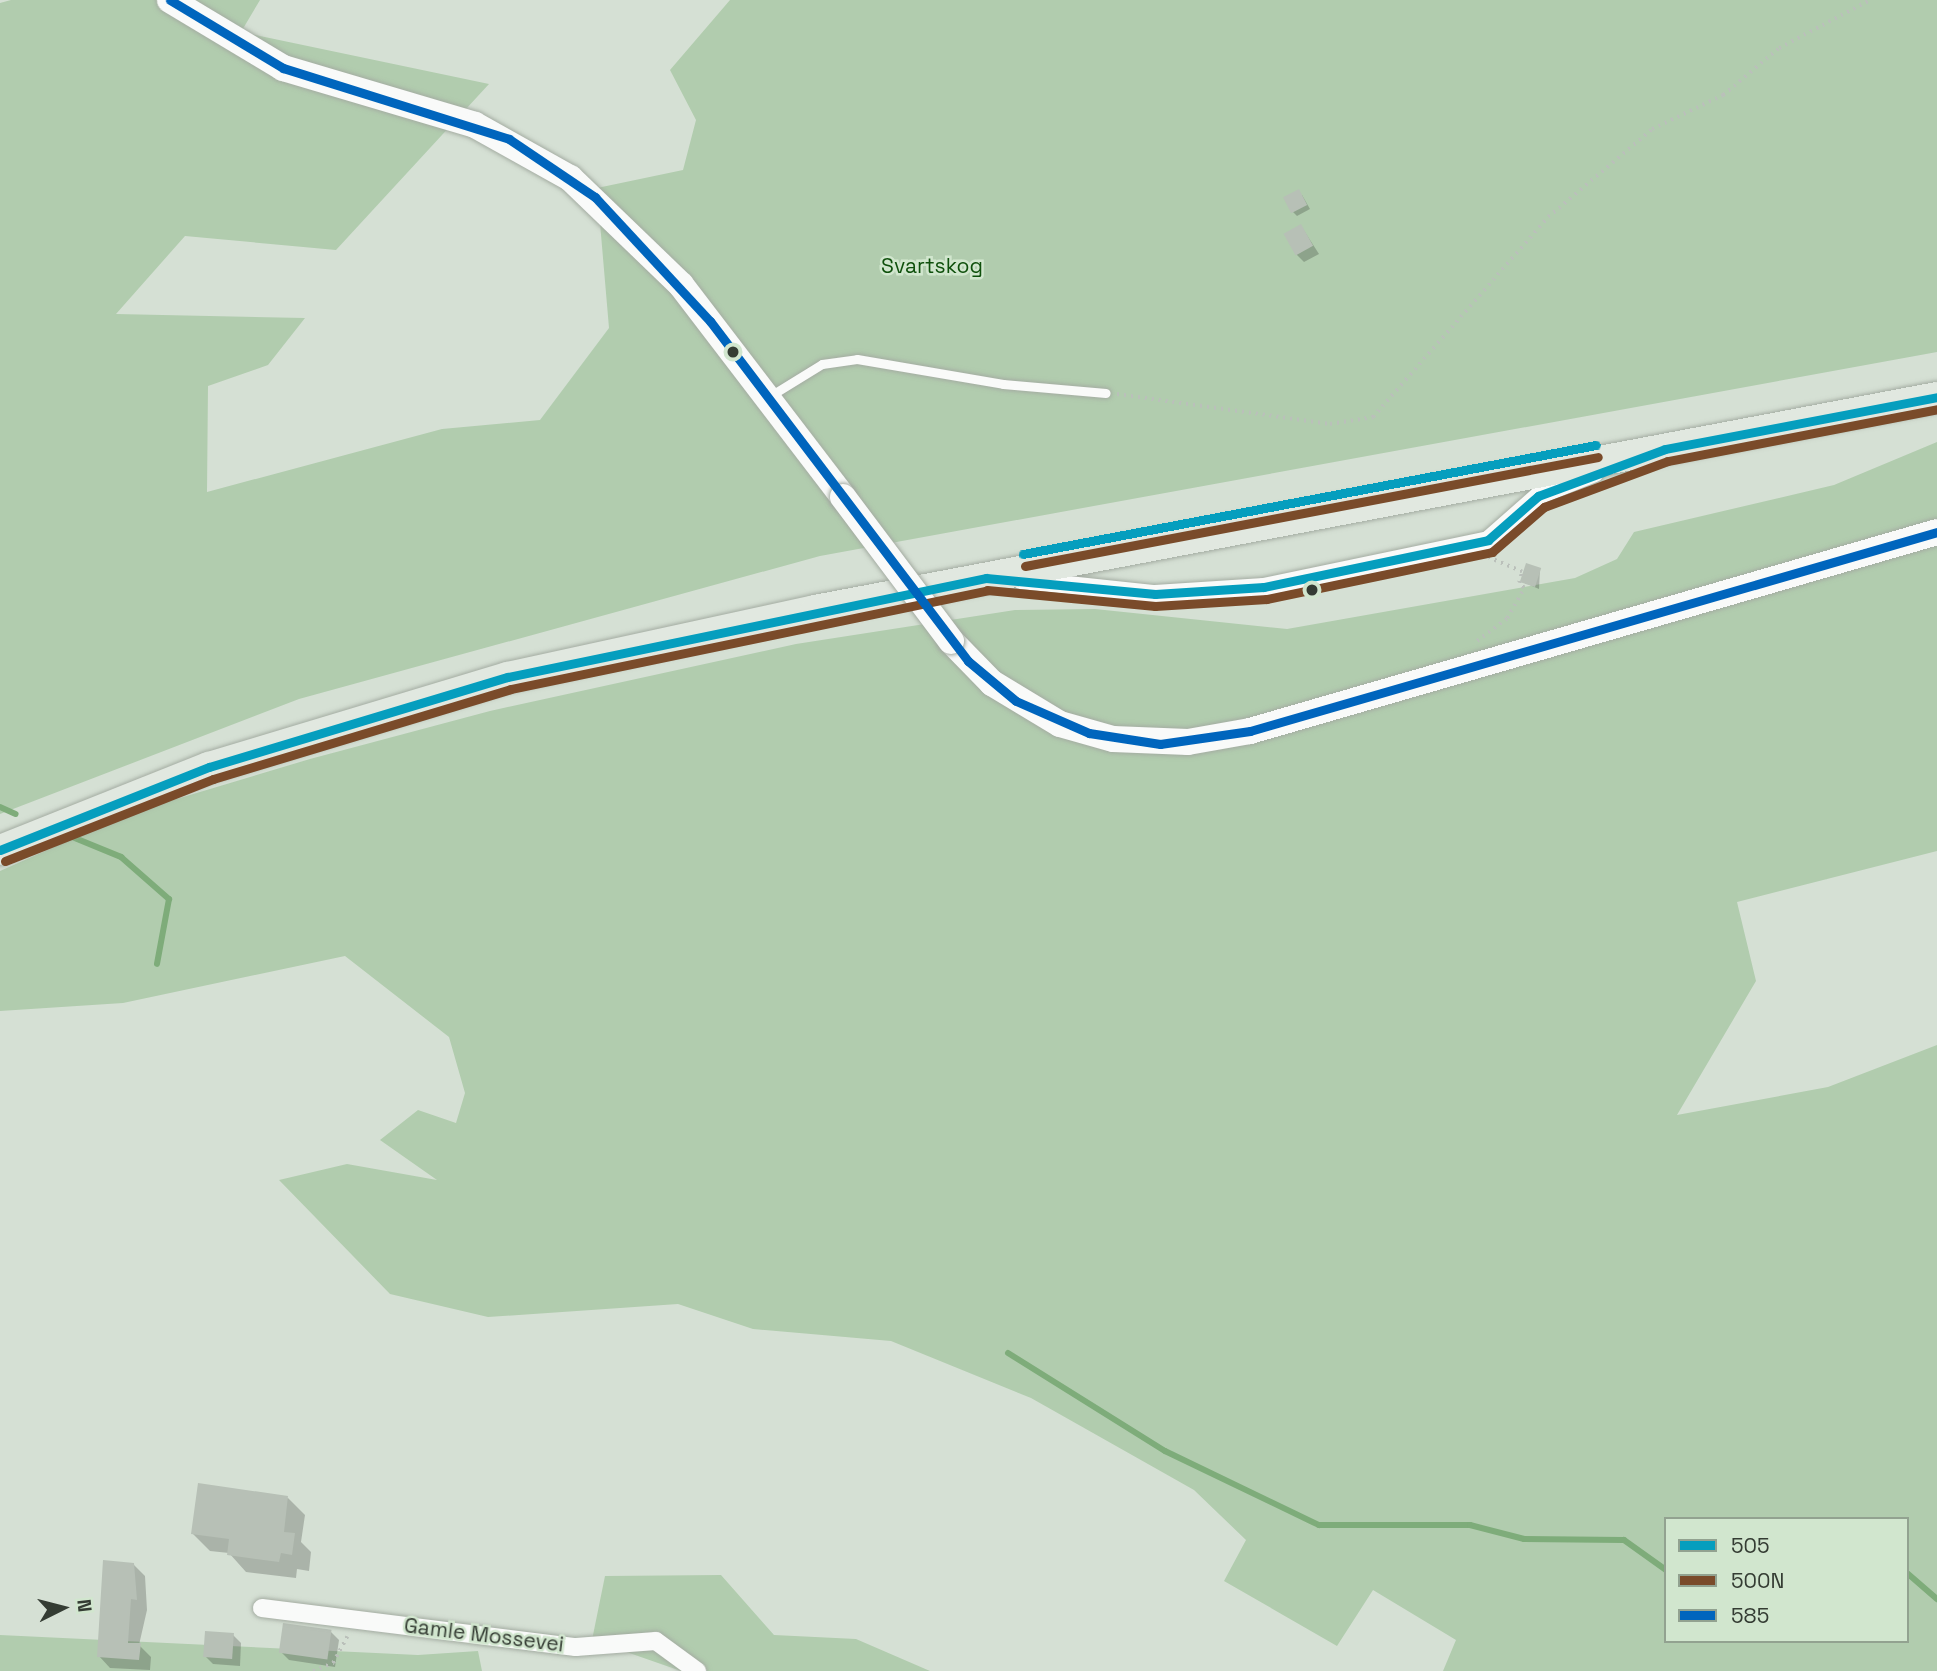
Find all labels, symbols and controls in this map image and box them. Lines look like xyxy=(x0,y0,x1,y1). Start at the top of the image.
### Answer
park label: Svartskog xyxy=(881,253,983,279)
unlabelled marker xyxy=(726,345,740,359)
unlabelled marker xyxy=(1305,583,1319,597)
legend xyxy=(1664,1517,1909,1643)
text: 505 xyxy=(1731,1532,1770,1559)
text: 500N xyxy=(1731,1567,1784,1594)
north arrow xyxy=(28,1573,98,1643)
text: N xyxy=(71,1598,97,1613)
text: 585 xyxy=(1731,1602,1769,1629)
street label: Gamle Mossevei xyxy=(403,1613,565,1657)

